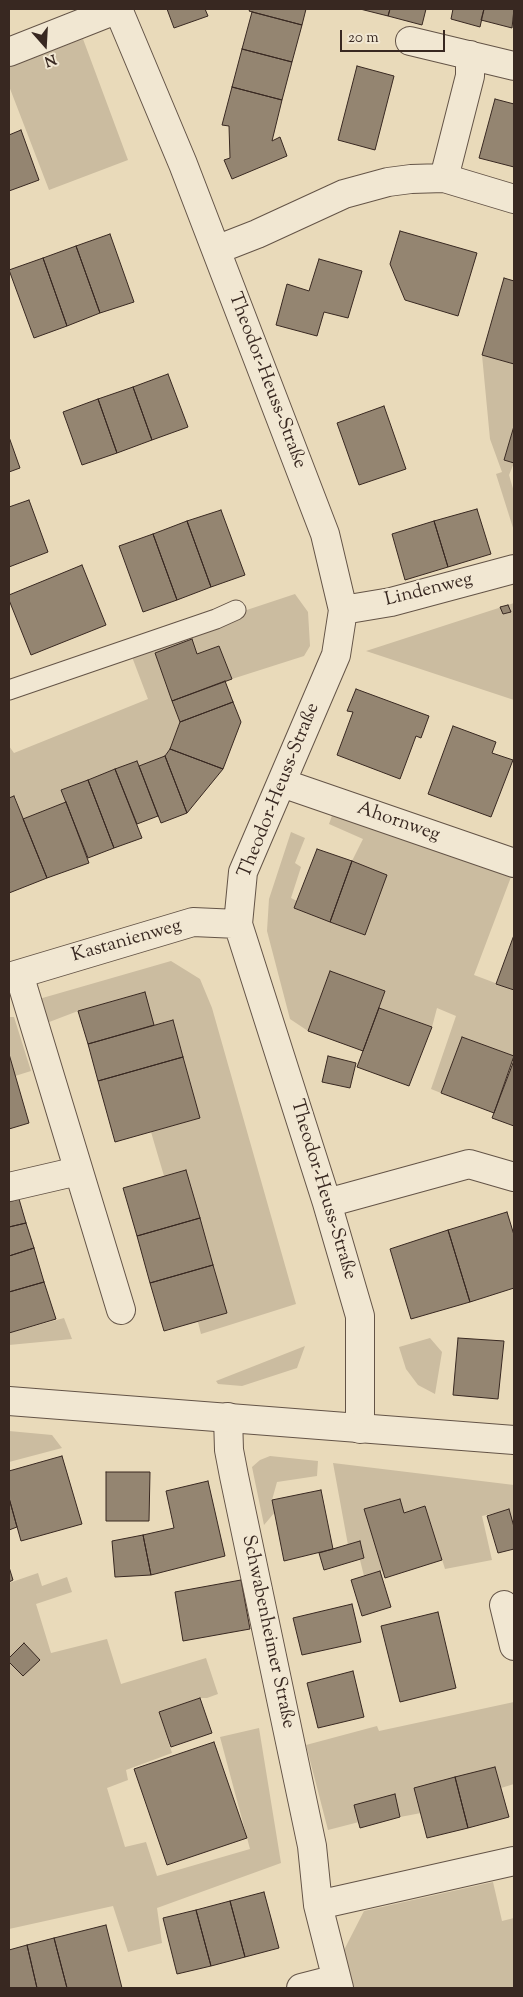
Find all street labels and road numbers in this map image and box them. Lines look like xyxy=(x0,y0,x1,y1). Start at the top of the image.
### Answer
street label: Theodor-Heuss-Straße xyxy=(222,290,310,472)
street label: Lindenweg xyxy=(383,569,475,613)
street label: Theodor-Heuss-Straße xyxy=(234,700,326,882)
street label: Ahornweg xyxy=(353,798,443,848)
street label: Kastanienweg xyxy=(70,915,184,969)
street label: Theodor-Heuss-Straße xyxy=(284,1097,360,1283)
street label: Schwabenheimer Straße xyxy=(235,1533,299,1731)

